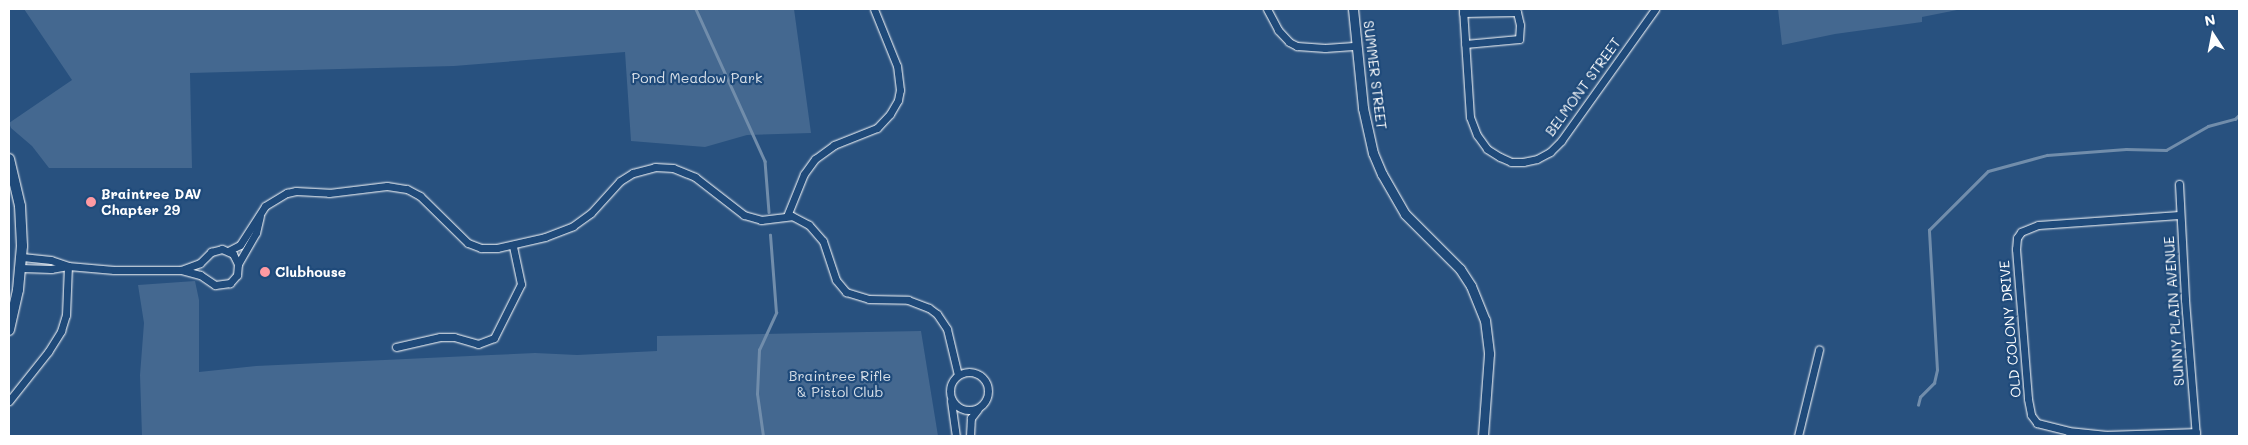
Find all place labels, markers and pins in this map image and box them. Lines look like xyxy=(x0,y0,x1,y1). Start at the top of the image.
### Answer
place label: Braintree DAV Chapter 29 xyxy=(101,186,201,218)
marker: Braintree DAV Chapter 29 xyxy=(85,196,97,208)
place label: Clubhouse xyxy=(275,264,346,280)
marker: Clubhouse xyxy=(259,266,271,278)

